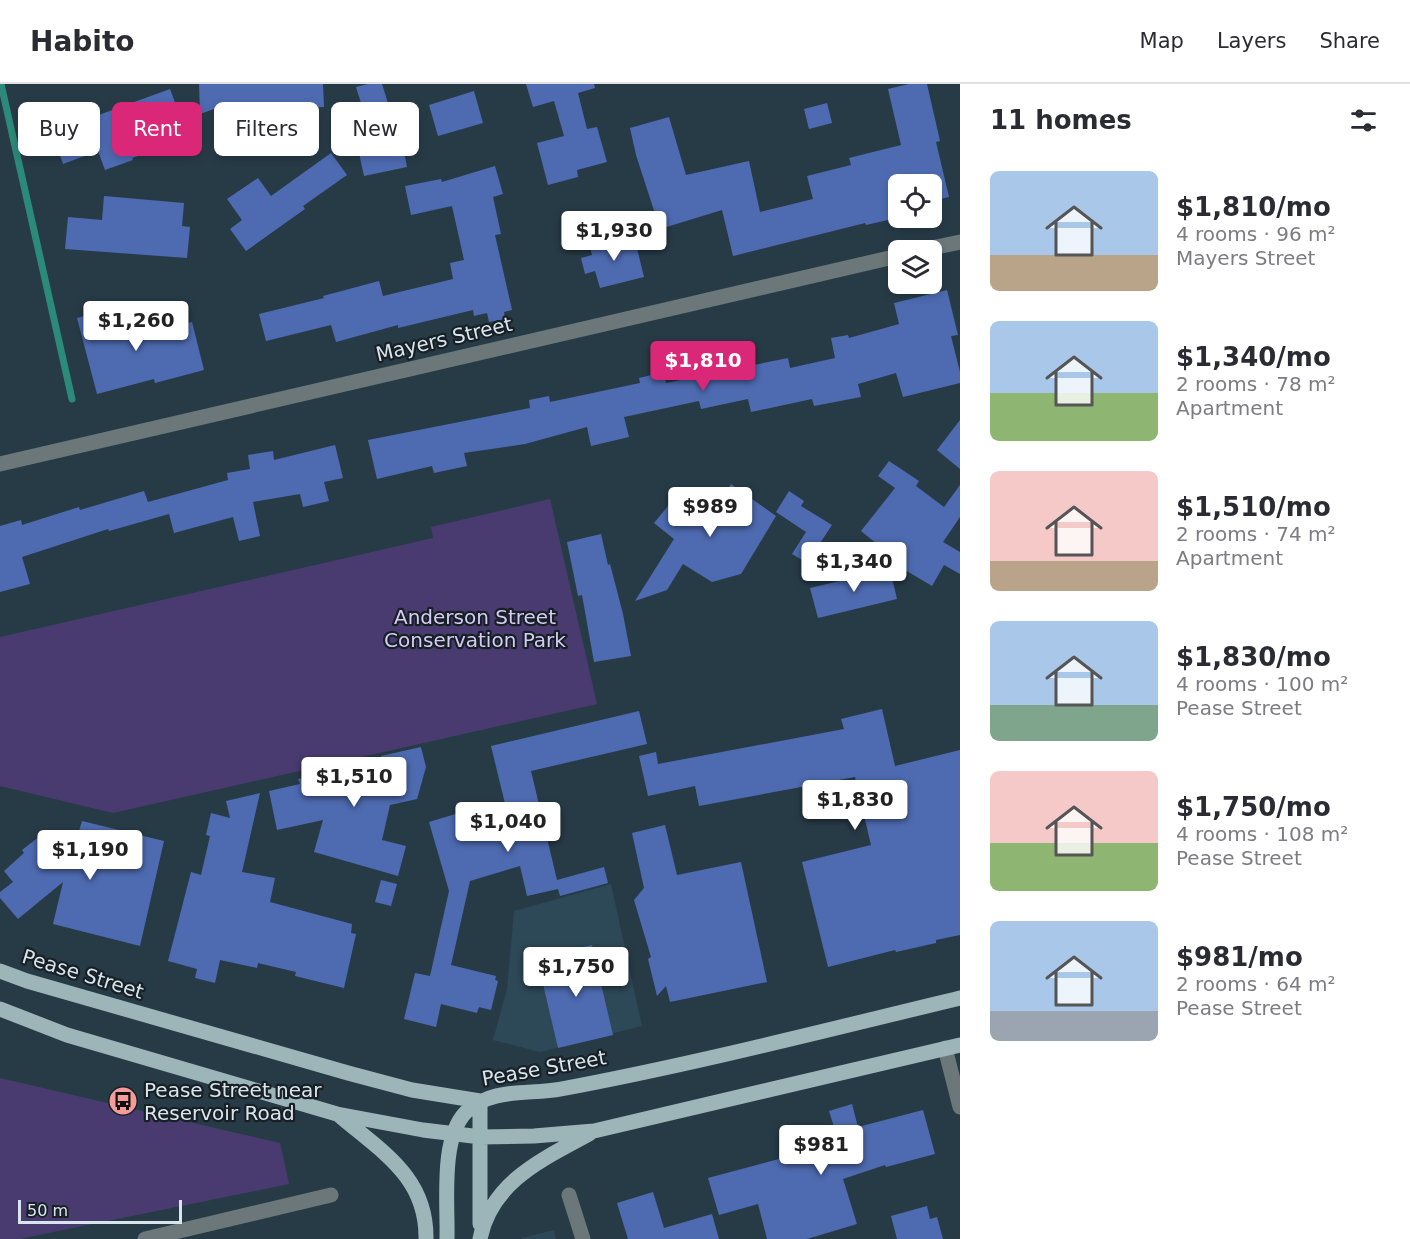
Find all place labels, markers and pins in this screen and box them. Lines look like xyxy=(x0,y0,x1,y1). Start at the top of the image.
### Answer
pin: $1,930 xyxy=(565,211,663,262)
pin: $1,260 xyxy=(87,301,185,352)
pin: $1,810 xyxy=(654,341,752,392)
pin: $989 xyxy=(674,487,746,538)
pin: $1,340 xyxy=(805,542,903,593)
pin: $1,510 xyxy=(305,757,403,808)
pin: $1,830 xyxy=(806,780,904,831)
pin: $1,040 xyxy=(459,802,557,853)
pin: $1,190 xyxy=(41,830,139,881)
pin: $1,750 xyxy=(527,947,625,998)
place label: Pease Street near Reservoir Road xyxy=(144,1078,322,1125)
bus stop icon: Pease Street near Reservoir Road xyxy=(107,1085,139,1117)
pin: $981 xyxy=(785,1125,857,1176)

